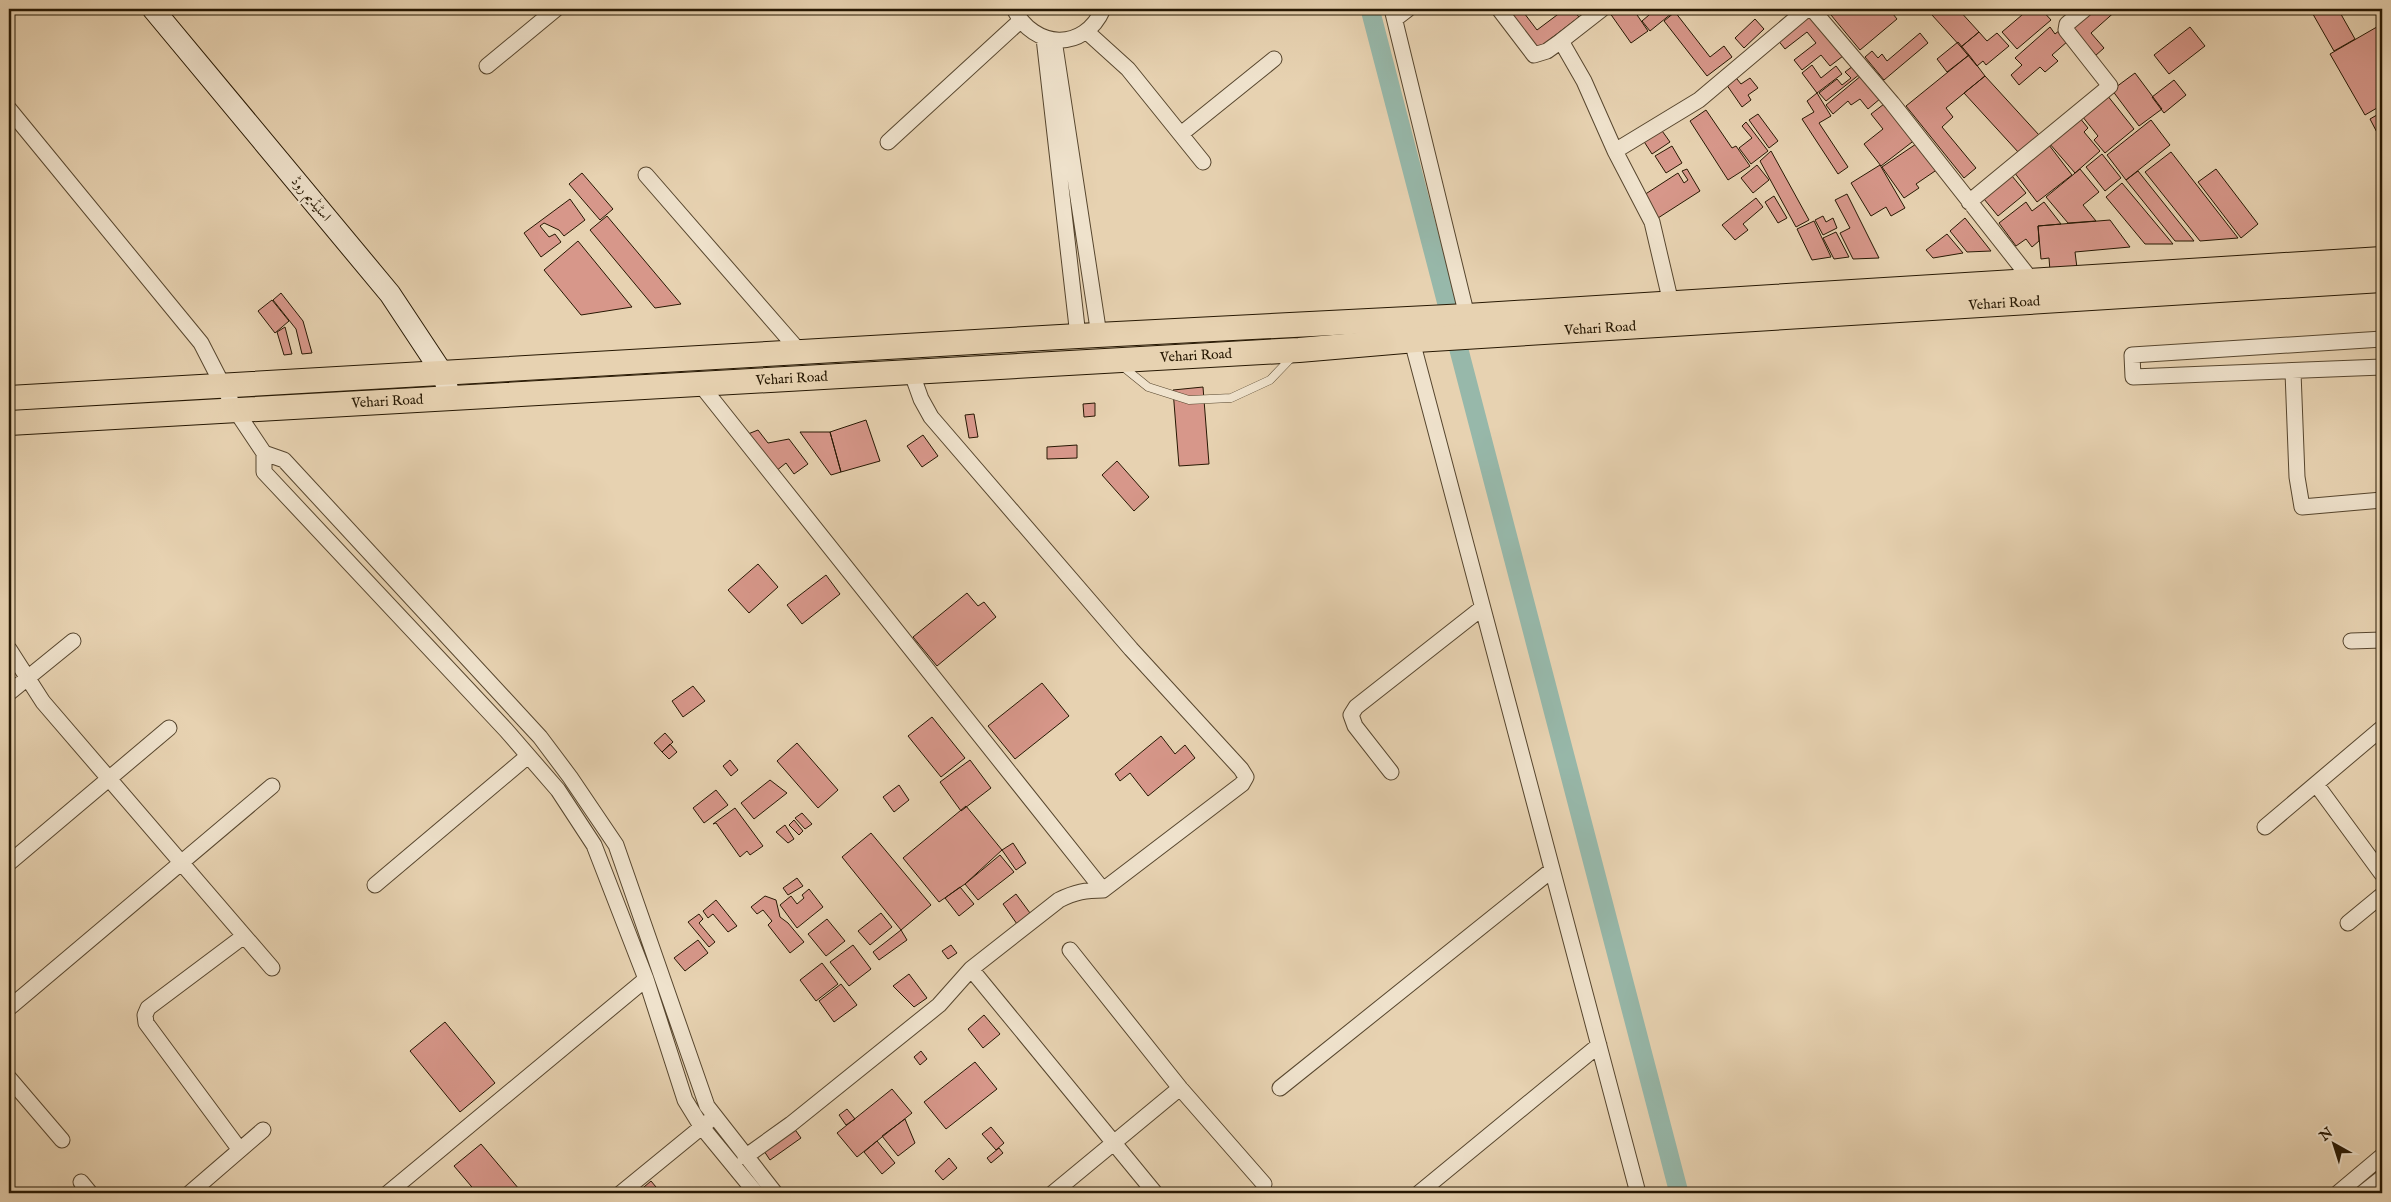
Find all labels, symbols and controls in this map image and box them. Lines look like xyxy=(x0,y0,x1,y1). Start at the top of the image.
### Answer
street label: اسٹیڈیم روڈ xyxy=(285,173,335,227)
street label: Vehari Road xyxy=(1967,292,2041,315)
street label: Vehari Road xyxy=(1563,317,1637,340)
street label: Vehari Road xyxy=(1159,345,1233,367)
street label: Vehari Road xyxy=(754,368,829,390)
street label: Vehari Road xyxy=(350,391,424,413)
north arrow xyxy=(2308,1120,2358,1170)
text: N xyxy=(2315,1124,2337,1146)

